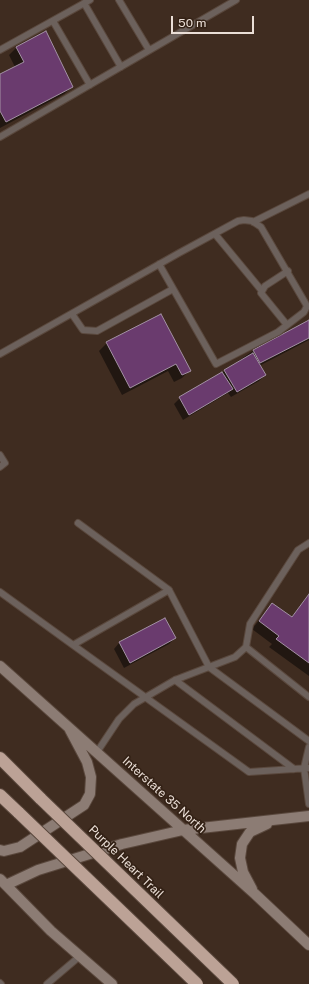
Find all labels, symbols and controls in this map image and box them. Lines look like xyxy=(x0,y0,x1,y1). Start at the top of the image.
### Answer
scale bar xyxy=(173,8,256,34)
text: 50 m xyxy=(178,16,206,30)
street label: Interstate 35 North xyxy=(119,754,209,836)
street label: Purple Heart Trail xyxy=(86,823,166,901)

